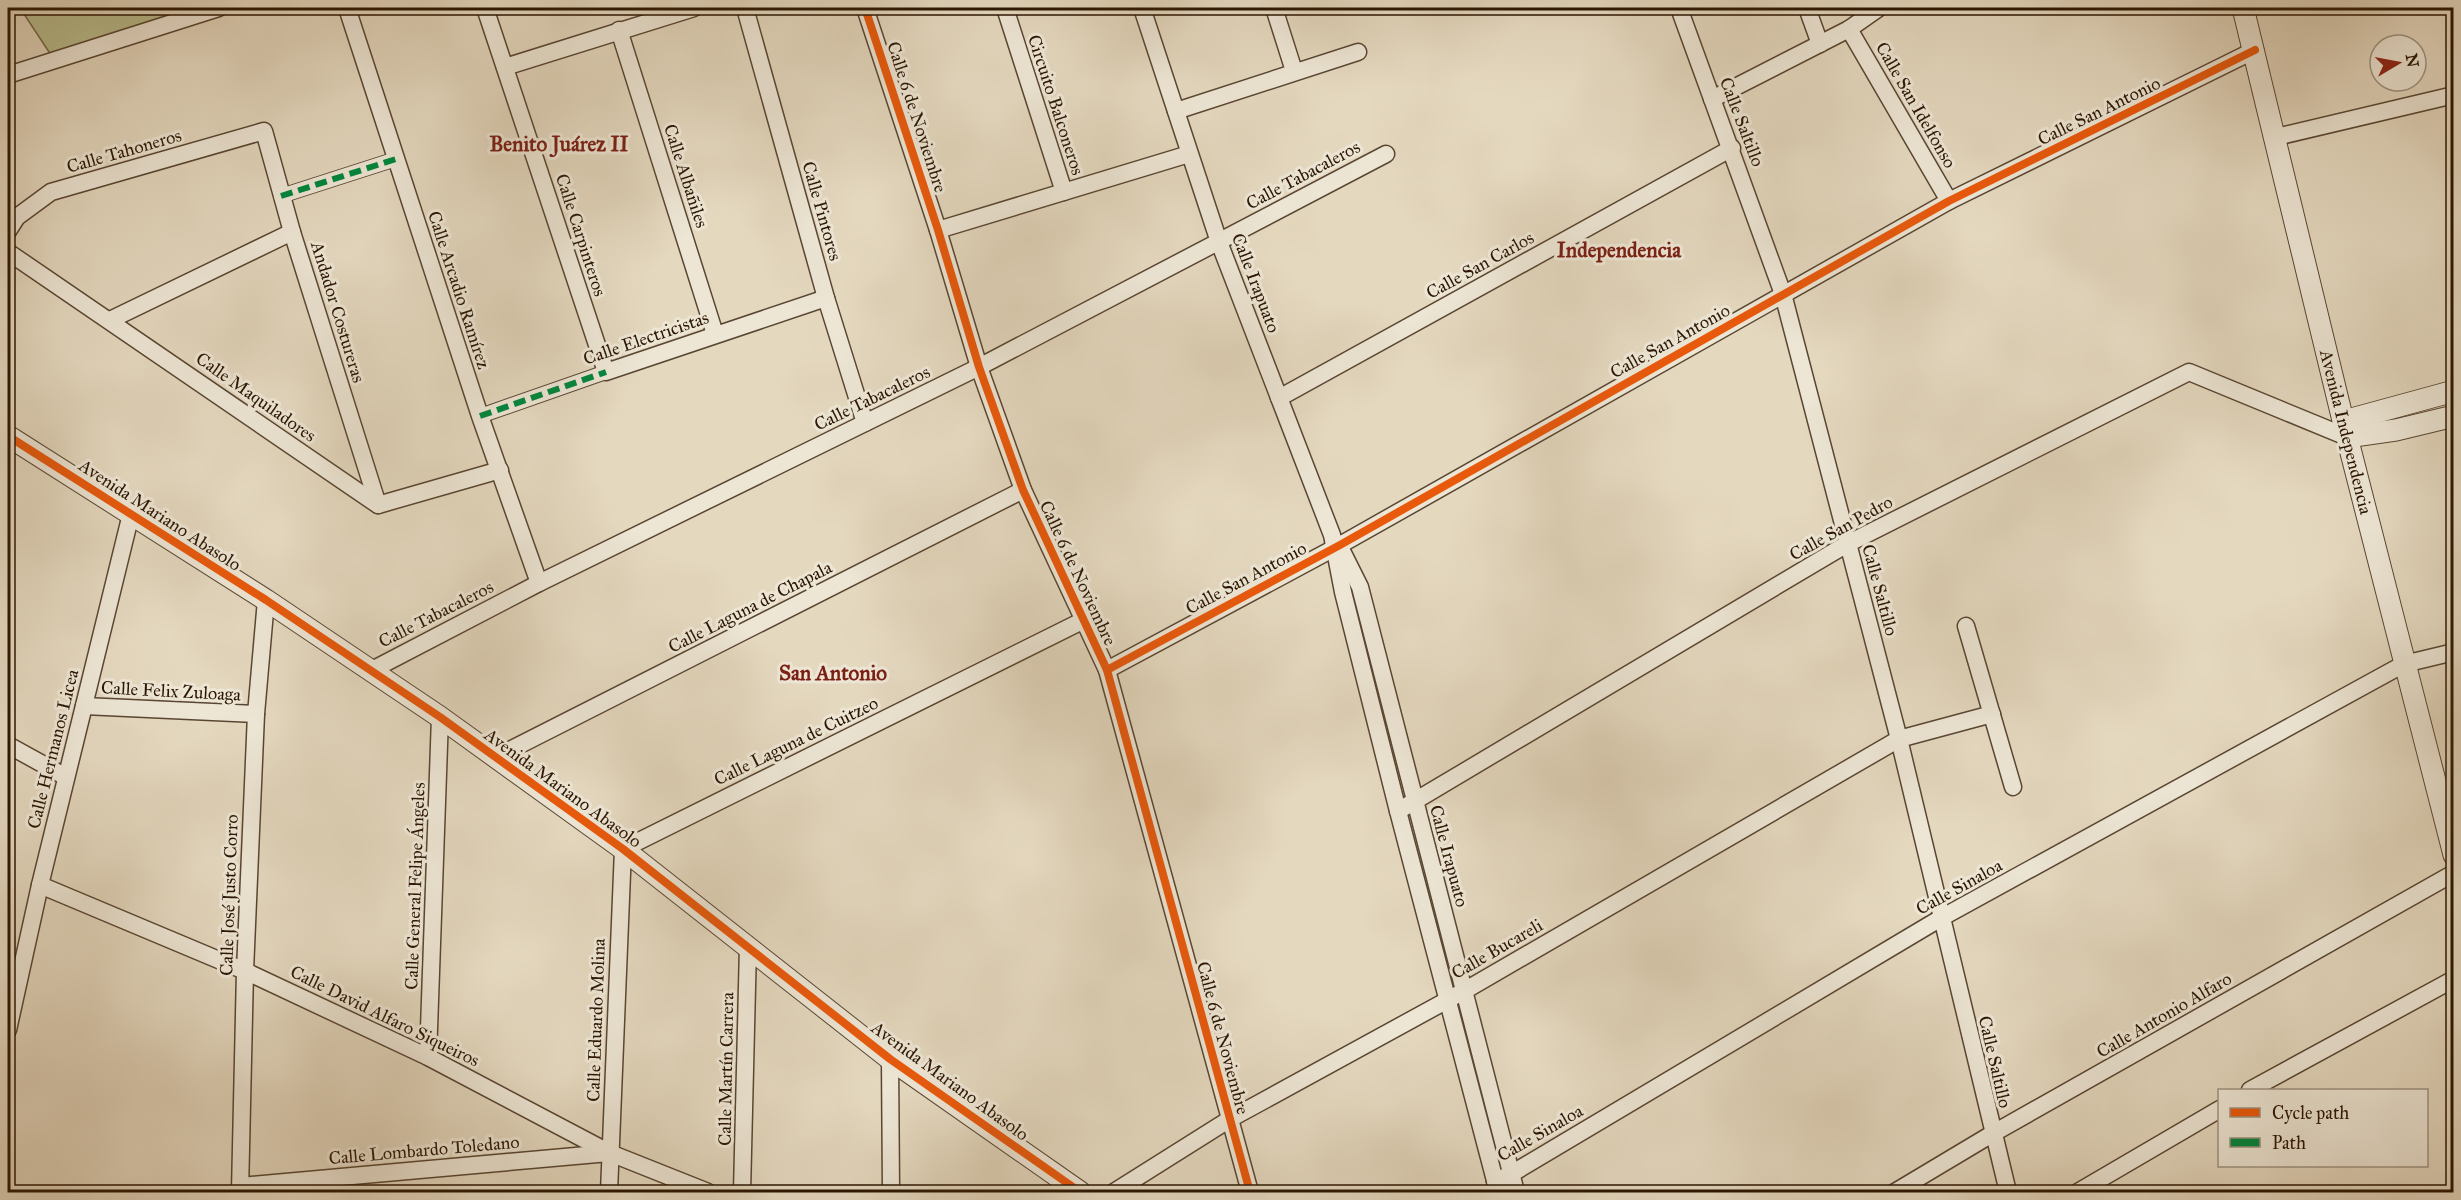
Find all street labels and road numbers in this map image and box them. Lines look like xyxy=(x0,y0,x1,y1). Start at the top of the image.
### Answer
street label: Circuito Balconeros xyxy=(1023,32,1089,178)
street label: Calle San Idelfonso xyxy=(1871,38,1961,172)
street label: Calle 6 de Noviembre xyxy=(882,39,952,195)
street label: Calle San Antonio xyxy=(2034,72,2164,150)
street label: Calle Saltillo xyxy=(1715,74,1769,170)
street label: Calle Albañiles xyxy=(659,121,713,231)
street label: Calle Tahoneros xyxy=(64,124,184,178)
street label: Calle Tabacaleros xyxy=(1242,136,1364,214)
street label: Calle Pintores xyxy=(797,159,847,263)
street label: Calle Carpinteros xyxy=(551,171,611,299)
street label: Calle Arcadio Ramírez xyxy=(423,208,495,372)
street label: Calle San Carlos xyxy=(1422,226,1538,304)
street label: Calle Irapuato xyxy=(1227,230,1285,336)
street label: Andador Costureras xyxy=(306,238,370,385)
street label: Calle San Antonio xyxy=(1606,299,1734,383)
street label: Calle Electricistas xyxy=(580,306,712,370)
street label: Avenida Independencia xyxy=(2315,346,2377,517)
street label: Calle Maquiladores xyxy=(191,347,320,447)
street label: Calle Tabacaleros xyxy=(811,360,933,436)
street label: Avenida Mariano Abasolo xyxy=(74,454,245,576)
street label: Calle San Pedro xyxy=(1785,491,1897,565)
street label: Calle 6 de Noviembre xyxy=(1035,497,1121,649)
street label: Calle San Antonio xyxy=(1182,537,1310,619)
street label: Calle Saltillo xyxy=(1857,542,1903,638)
street label: Calle Laguna de Chapala xyxy=(665,556,836,659)
street label: Calle Tabacaleros xyxy=(375,576,497,652)
street label: Calle Hermanos Licea xyxy=(23,667,84,831)
street label: Calle Felix Zuloaga xyxy=(101,676,242,707)
street label: Calle Laguna de Cuitzeo xyxy=(710,692,882,791)
street label: Avenida Mariano Abasolo xyxy=(479,723,646,852)
street label: Calle General Felipe Ángeles xyxy=(398,782,431,990)
street label: Calle Irapuato xyxy=(1425,803,1473,909)
street label: Calle José Justo Corro xyxy=(215,814,244,976)
street label: Calle Sinaloa xyxy=(1912,854,2006,920)
street label: Calle Bucareli xyxy=(1448,914,1547,984)
street label: Calle Eduardo Molina xyxy=(582,938,610,1102)
street label: Calle 6 de Noviembre xyxy=(1192,959,1254,1117)
street label: Calle David Alfaro Siqueiros xyxy=(286,961,483,1072)
street label: Calle Antonio Alfaro xyxy=(2092,967,2236,1063)
street label: Calle Martín Carrera xyxy=(714,991,738,1146)
street label: Calle Saltillo xyxy=(1974,1014,2016,1110)
street label: Avenida Mariano Abasolo xyxy=(866,1016,1033,1145)
street label: Calle Sinaloa xyxy=(1493,1099,1587,1166)
street label: Calle Lombardo Toledano xyxy=(328,1131,520,1169)

